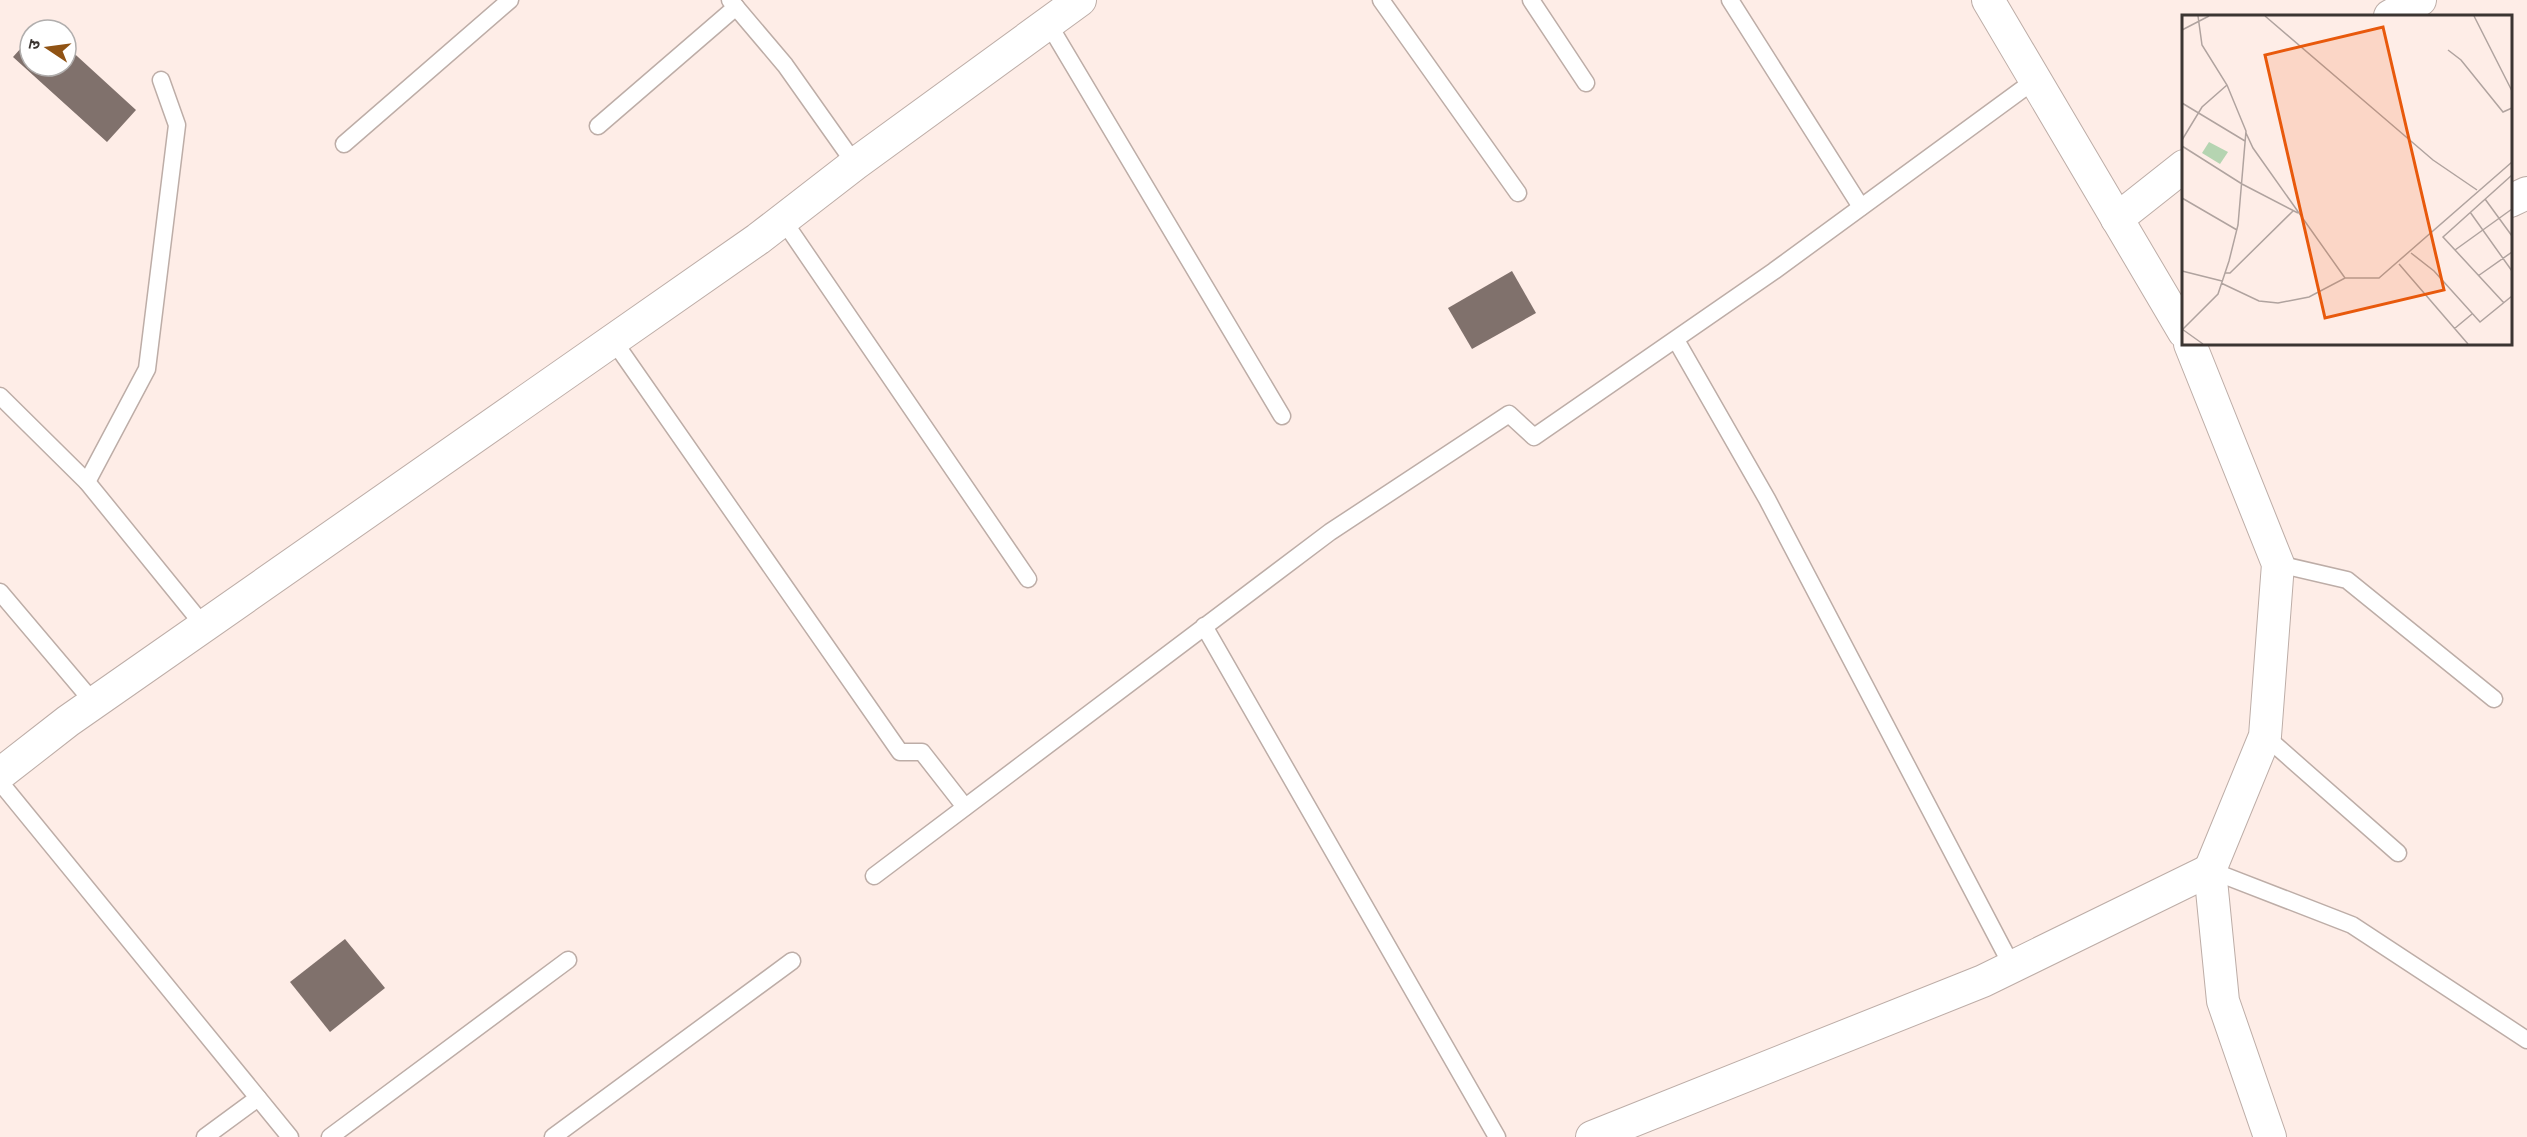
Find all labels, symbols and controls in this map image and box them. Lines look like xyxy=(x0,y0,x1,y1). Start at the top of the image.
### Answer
inset map xyxy=(2182,15,2512,345)
north arrow xyxy=(18,18,78,78)
text: उ xyxy=(23,37,44,51)

